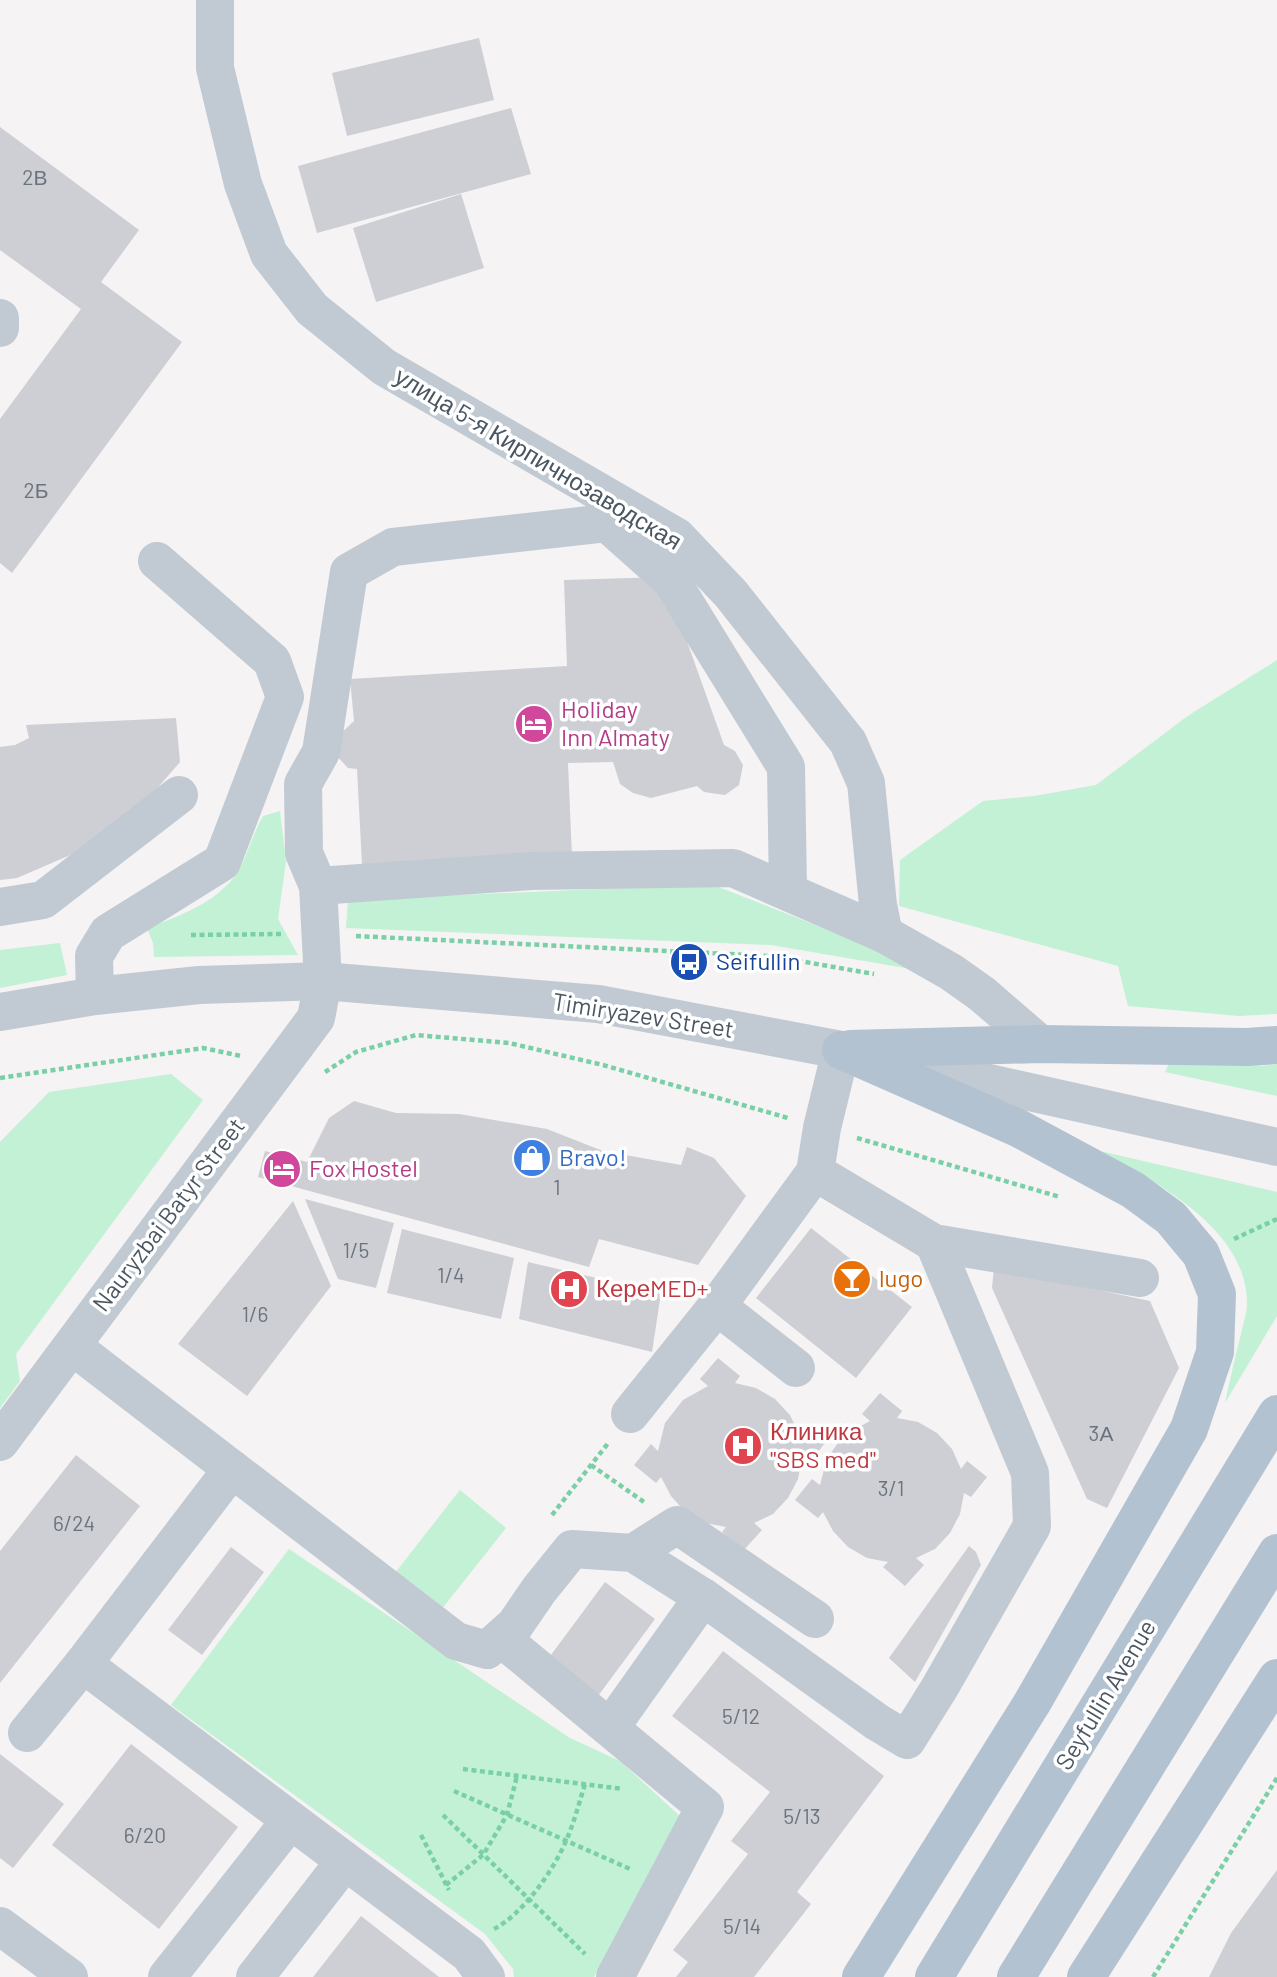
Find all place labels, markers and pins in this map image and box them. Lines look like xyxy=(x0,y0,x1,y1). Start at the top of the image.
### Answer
place label: Holiday Inn Almaty xyxy=(561,694,670,751)
hotel icon: Holiday Inn Almaty xyxy=(513,703,555,745)
bus stop icon: Seifullin xyxy=(668,941,710,983)
place label: Seifullin xyxy=(716,946,800,975)
shop icon: Bravo! xyxy=(511,1137,553,1179)
place label: Bravo! xyxy=(559,1142,627,1171)
hotel icon: Fox Hostel xyxy=(261,1148,303,1190)
place label: Fox Hostel xyxy=(309,1153,418,1182)
bar icon: lugo xyxy=(831,1258,873,1300)
place label: lugo xyxy=(879,1263,923,1292)
hospital icon: КереMED+ xyxy=(548,1268,590,1310)
place label: КереMED+ xyxy=(596,1273,709,1302)
place label: Клиника "SBS med" xyxy=(770,1416,876,1473)
hospital icon: Клиника "SBS med" xyxy=(722,1425,764,1467)

